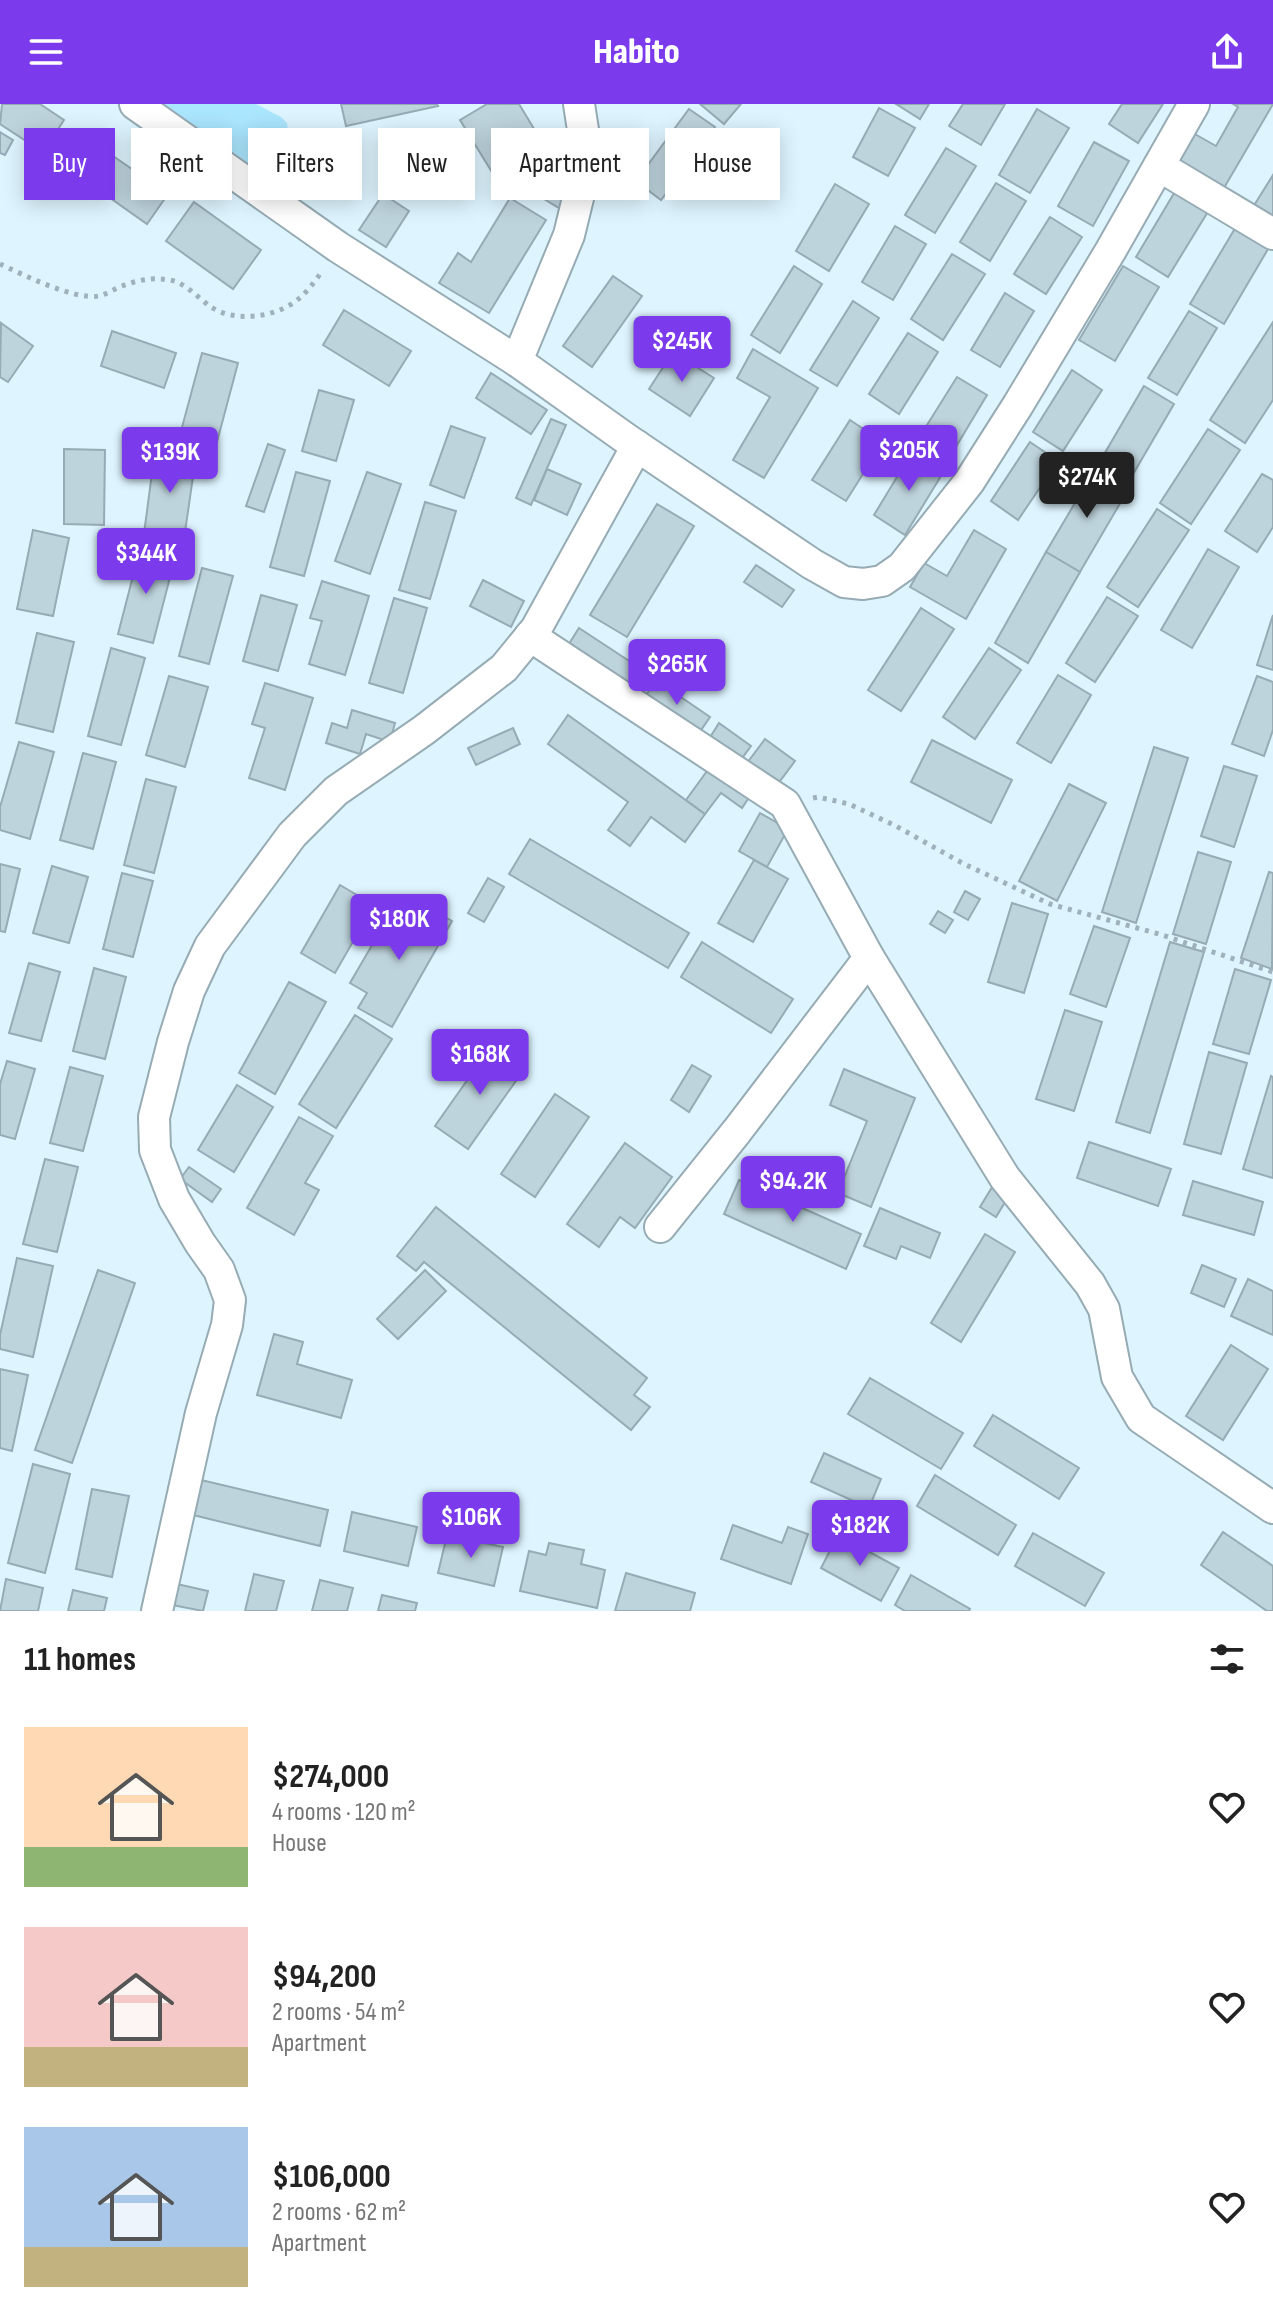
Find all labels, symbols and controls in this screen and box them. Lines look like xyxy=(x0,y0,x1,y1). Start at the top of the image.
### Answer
icon: menu xyxy=(24,30,68,74)
icon: share xyxy=(1205,30,1249,74)
text: Habito xyxy=(593,31,680,74)
chip: Buy xyxy=(24,128,115,200)
chip: Rent xyxy=(131,128,232,200)
chip: Filters xyxy=(248,128,362,200)
chip: New xyxy=(378,128,475,200)
chip: Apartment xyxy=(491,128,649,200)
chip: House xyxy=(665,128,780,200)
pin: $245K xyxy=(626,316,738,384)
text: $245K xyxy=(652,326,712,357)
pin: $205K xyxy=(853,425,965,493)
pin: $139K xyxy=(114,427,226,495)
text: $205K xyxy=(878,435,940,466)
text: $139K xyxy=(140,437,200,468)
pin: $274K xyxy=(1031,452,1143,520)
text: $274K xyxy=(1057,462,1117,493)
pin: $344K xyxy=(90,528,202,596)
text: $344K xyxy=(115,538,177,569)
pin: $265K xyxy=(621,639,733,707)
text: $265K xyxy=(646,649,708,680)
pin: $180K xyxy=(343,894,455,962)
text: $180K xyxy=(369,904,429,935)
pin: $168K xyxy=(424,1029,536,1097)
text: $168K xyxy=(450,1039,510,1070)
pin: $94.2K xyxy=(728,1156,858,1224)
text: $94.2K xyxy=(759,1166,827,1197)
pin: $106K xyxy=(415,1492,527,1560)
pin: $182K xyxy=(804,1500,916,1568)
text: $106K xyxy=(441,1502,501,1533)
text: $182K xyxy=(830,1510,890,1541)
icon: filters xyxy=(1205,1637,1249,1681)
text: 11 homes xyxy=(24,1639,136,1680)
text: $274,000 xyxy=(272,1756,389,1797)
icon: home xyxy=(88,1759,184,1855)
icon: heart xyxy=(1205,1785,1249,1829)
text: 4 rooms · 120 m² xyxy=(272,1797,416,1828)
text: House xyxy=(272,1828,327,1859)
text: $94,200 xyxy=(272,1956,376,1997)
icon: home xyxy=(88,1959,184,2055)
icon: heart xyxy=(1205,1985,1249,2029)
text: 2 rooms · 54 m² xyxy=(272,1997,405,2028)
text: Apartment xyxy=(272,2028,366,2059)
text: $106,000 xyxy=(272,2156,391,2197)
icon: home xyxy=(88,2159,184,2255)
icon: heart xyxy=(1205,2185,1249,2229)
text: 2 rooms · 62 m² xyxy=(272,2197,406,2228)
text: Apartment xyxy=(272,2228,366,2259)

